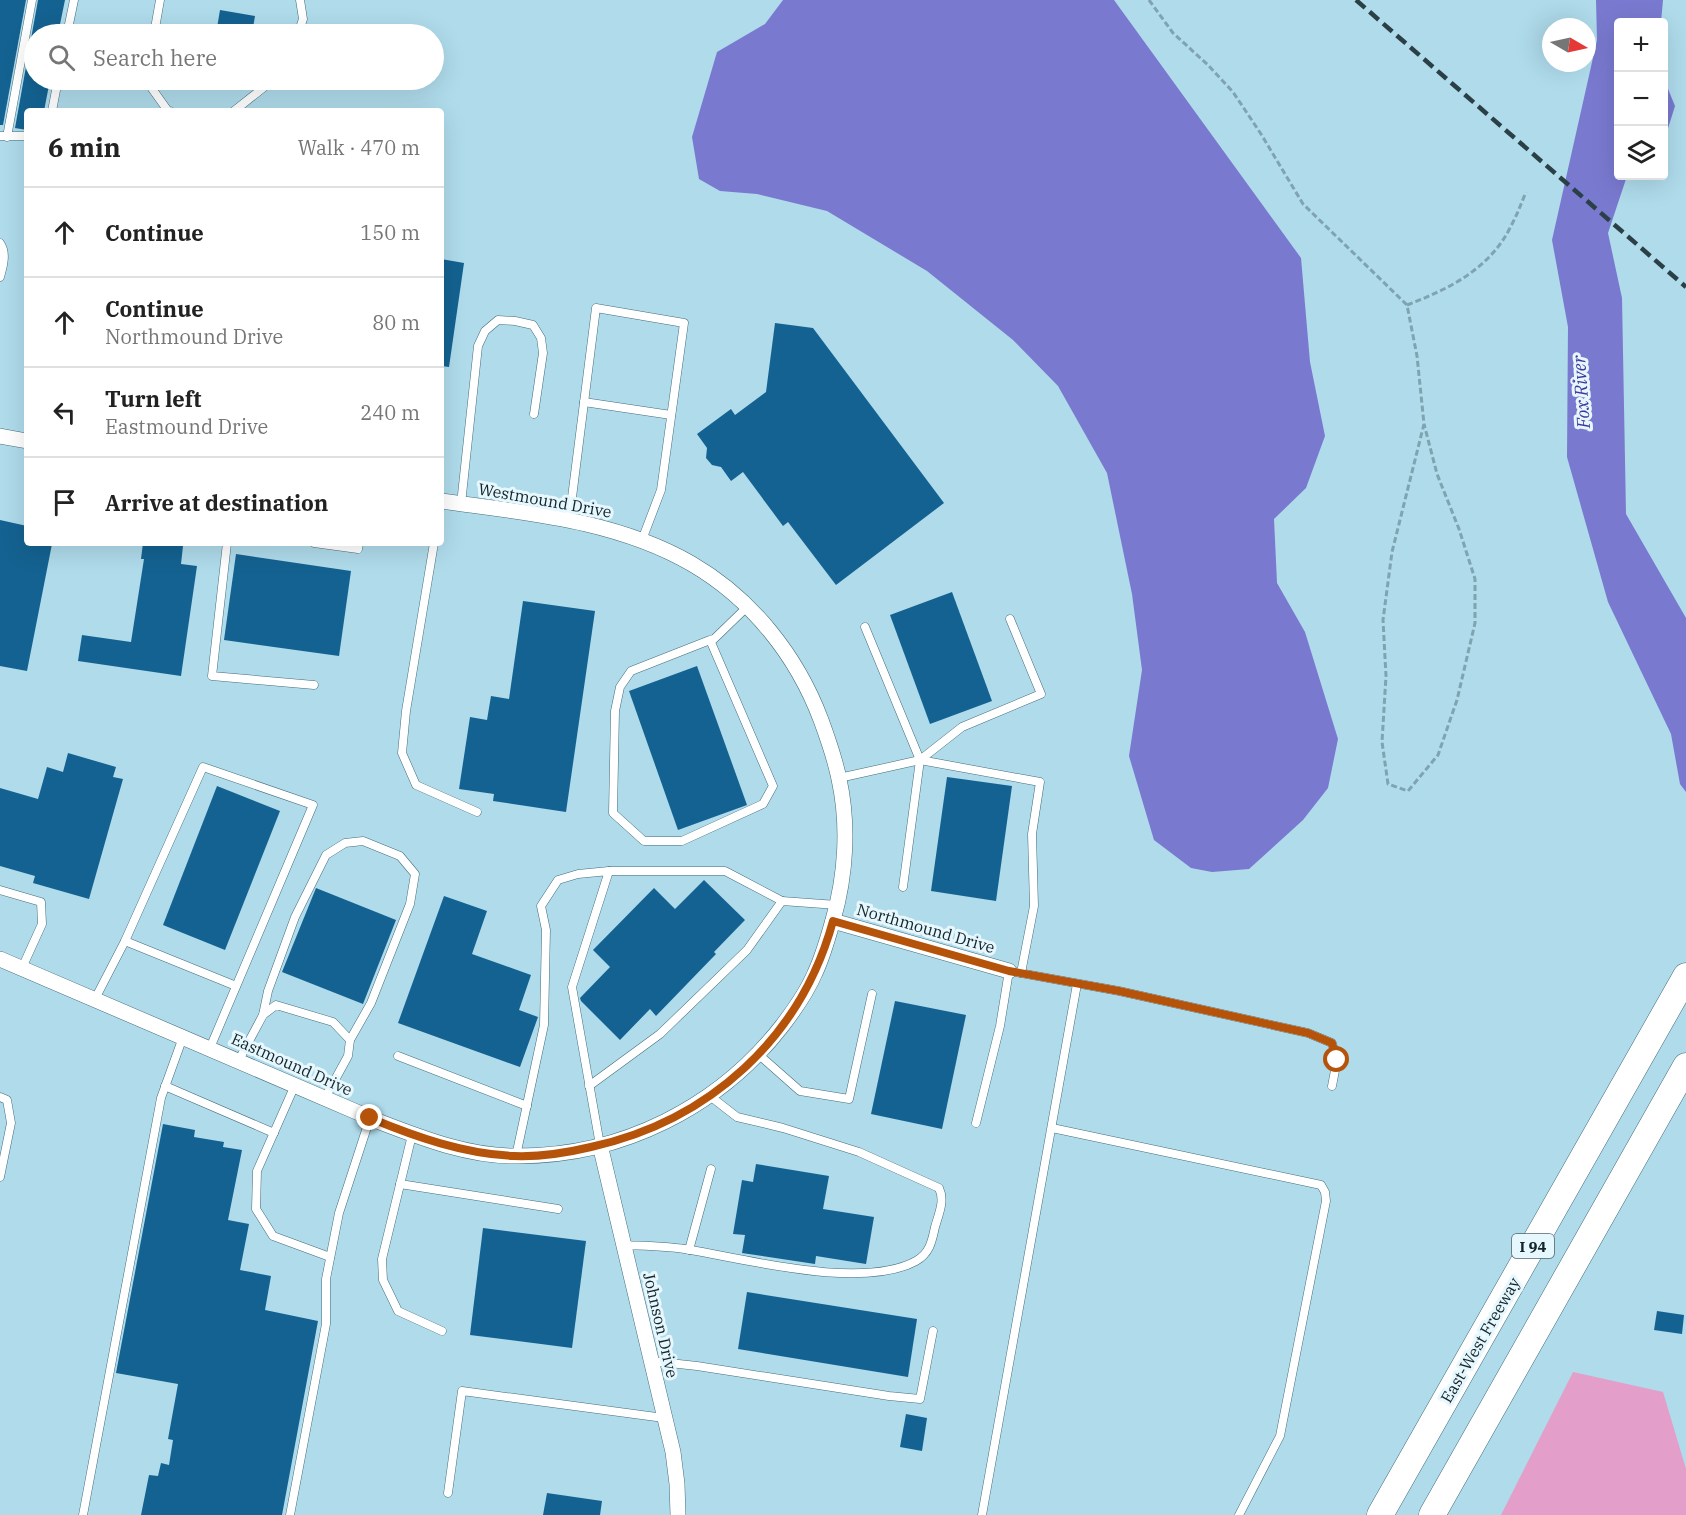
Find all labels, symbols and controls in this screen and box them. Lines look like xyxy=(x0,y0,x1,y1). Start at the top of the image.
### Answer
north arrow xyxy=(1542,18,1596,72)
map controls xyxy=(1614,18,1668,180)
button: + xyxy=(1614,18,1668,72)
search box xyxy=(24,24,444,90)
icon: search xyxy=(45,41,78,74)
text: Search here xyxy=(93,43,217,72)
button: − xyxy=(1614,72,1668,126)
button: layers xyxy=(1614,126,1668,180)
text: 6 min xyxy=(48,130,121,164)
text: Walk · 470 m xyxy=(298,134,420,161)
icon: ahead xyxy=(48,216,81,249)
text: Continue xyxy=(105,218,204,247)
text: 150 m xyxy=(360,219,420,246)
text: Continue xyxy=(105,294,204,323)
icon: ahead xyxy=(48,306,81,339)
text: 80 m xyxy=(372,309,420,336)
text: Northmound Drive xyxy=(105,323,283,350)
water label: Fox River xyxy=(1567,354,1595,430)
text: Turn left xyxy=(105,384,201,413)
icon: left xyxy=(48,396,81,429)
text: 240 m xyxy=(360,399,420,426)
text: Eastmound Drive xyxy=(105,413,268,440)
street label: Westmound Drive xyxy=(477,478,613,522)
icon: arrive xyxy=(48,486,81,519)
text: Arrive at destination xyxy=(105,488,328,517)
street label: Northmound Drive xyxy=(855,899,997,957)
street label: Eastmound Drive xyxy=(228,1028,356,1100)
route start xyxy=(1323,1046,1349,1072)
route end xyxy=(356,1104,382,1130)
road number: I 94 xyxy=(1512,1234,1554,1258)
street label: Johnson Drive xyxy=(639,1270,683,1380)
street label: East-West Freeway xyxy=(1436,1273,1524,1406)

